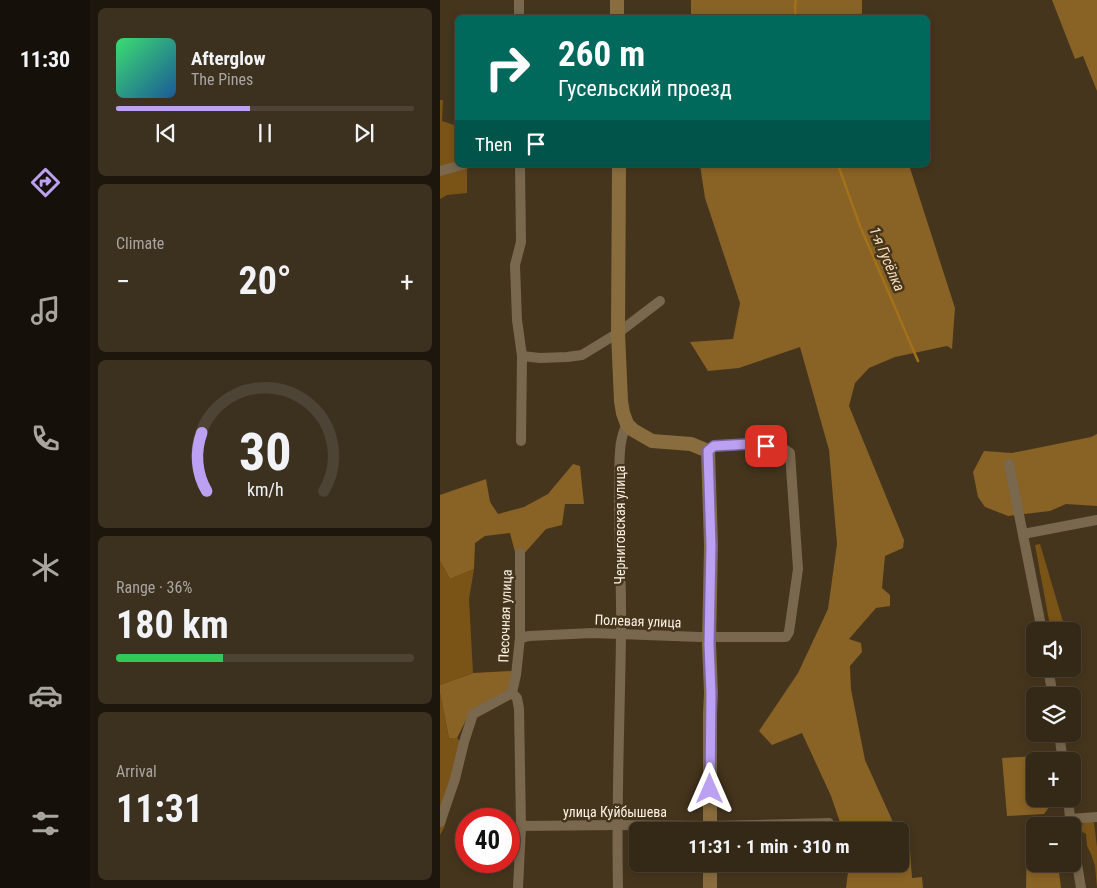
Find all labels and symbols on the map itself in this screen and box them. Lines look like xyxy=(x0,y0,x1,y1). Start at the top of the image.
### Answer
water label: 1-я Гусёлка xyxy=(865,224,909,294)
pin xyxy=(745,425,787,467)
street label: Черниговская улица xyxy=(612,465,628,585)
street label: Песочная улица xyxy=(495,569,515,663)
street label: Полевая улица xyxy=(594,611,682,631)
position arrow xyxy=(683,762,735,814)
street label: улица Куйбышева xyxy=(563,804,667,820)
speed limit sign: 40 xyxy=(455,808,520,873)

